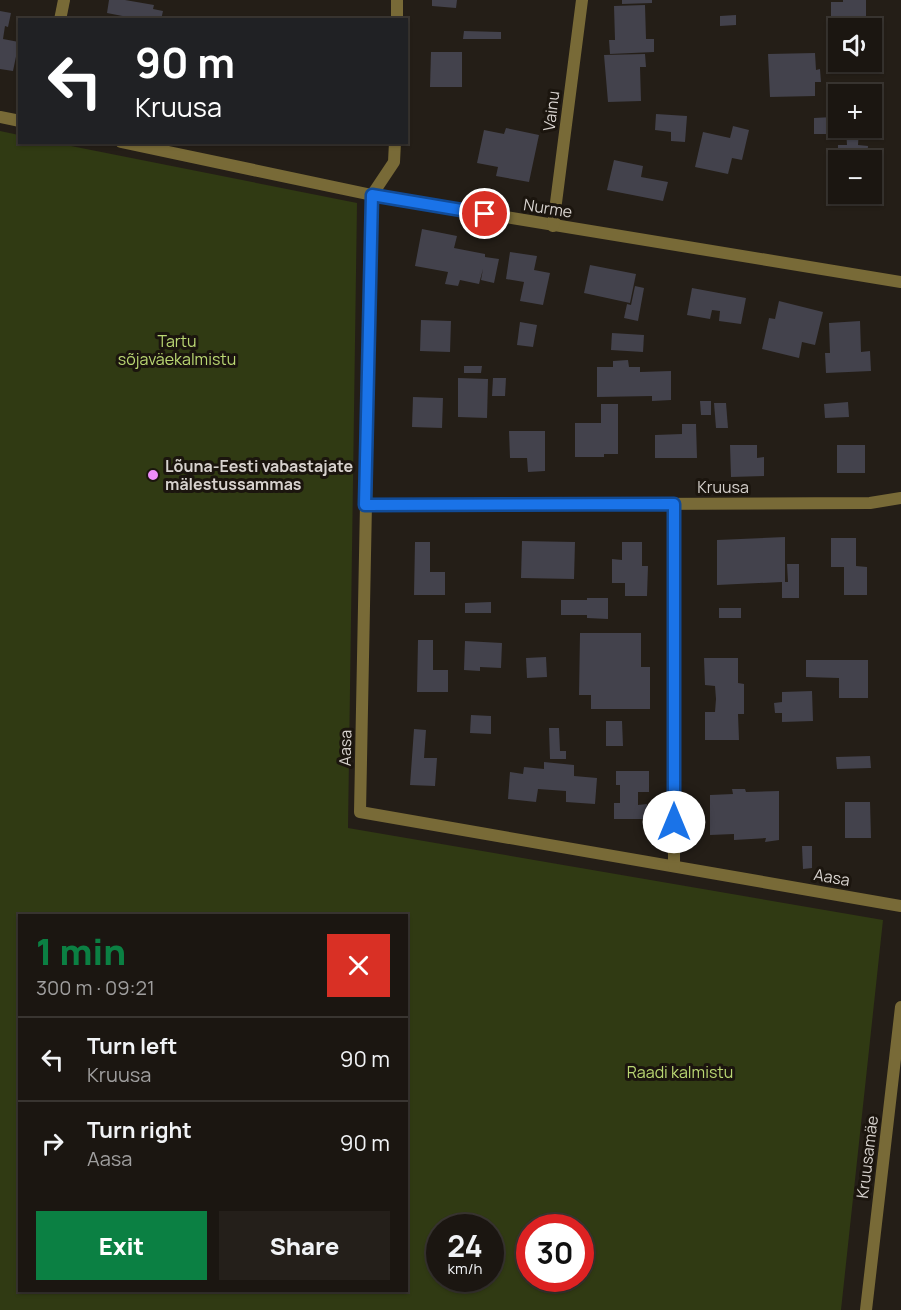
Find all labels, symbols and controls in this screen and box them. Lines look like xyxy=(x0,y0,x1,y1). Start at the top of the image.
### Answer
map controls xyxy=(828,18,882,204)
button: sound xyxy=(828,18,882,72)
text: 90 m xyxy=(135,33,235,91)
icon: left xyxy=(36,42,114,120)
button: + xyxy=(828,84,882,138)
text: Kruusa xyxy=(135,88,222,125)
street label: Vainu xyxy=(538,90,564,132)
button: − xyxy=(828,150,882,204)
pin xyxy=(459,188,510,239)
street label: Nurme xyxy=(522,193,574,223)
icon: arrive xyxy=(468,197,501,230)
park label: Tartu sõjaväekalmistu xyxy=(118,330,236,370)
place label: Lõuna-Eesti vabastajate mälestussammas xyxy=(165,455,353,495)
marker: Lõuna-Eesti vabastajate mälestussammas xyxy=(146,468,160,482)
street label: Kruusa xyxy=(697,476,749,498)
street label: Aasa xyxy=(334,730,356,766)
position arrow xyxy=(642,790,706,854)
street label: Aasa xyxy=(812,863,852,891)
text: 1 min xyxy=(36,927,126,976)
button: close xyxy=(327,934,390,997)
text: 300 m · 09:21 xyxy=(36,974,155,1001)
text: Turn left xyxy=(87,1031,177,1061)
icon: left xyxy=(36,1043,69,1076)
text: 90 m xyxy=(340,1044,390,1074)
text: Kruusa xyxy=(87,1061,151,1088)
park label: Raadi kalmistu xyxy=(627,1061,733,1083)
street label: Kruusamäe xyxy=(851,1114,883,1200)
text: Turn right xyxy=(87,1115,192,1145)
icon: right xyxy=(36,1127,69,1160)
text: 90 m xyxy=(340,1128,390,1158)
text: Aasa xyxy=(87,1145,132,1172)
button: Exit xyxy=(36,1211,207,1280)
button: Share xyxy=(219,1211,390,1280)
speed limit sign: 30 xyxy=(516,1214,594,1292)
text: 24 xyxy=(447,1225,483,1266)
text: km/h xyxy=(448,1258,482,1279)

